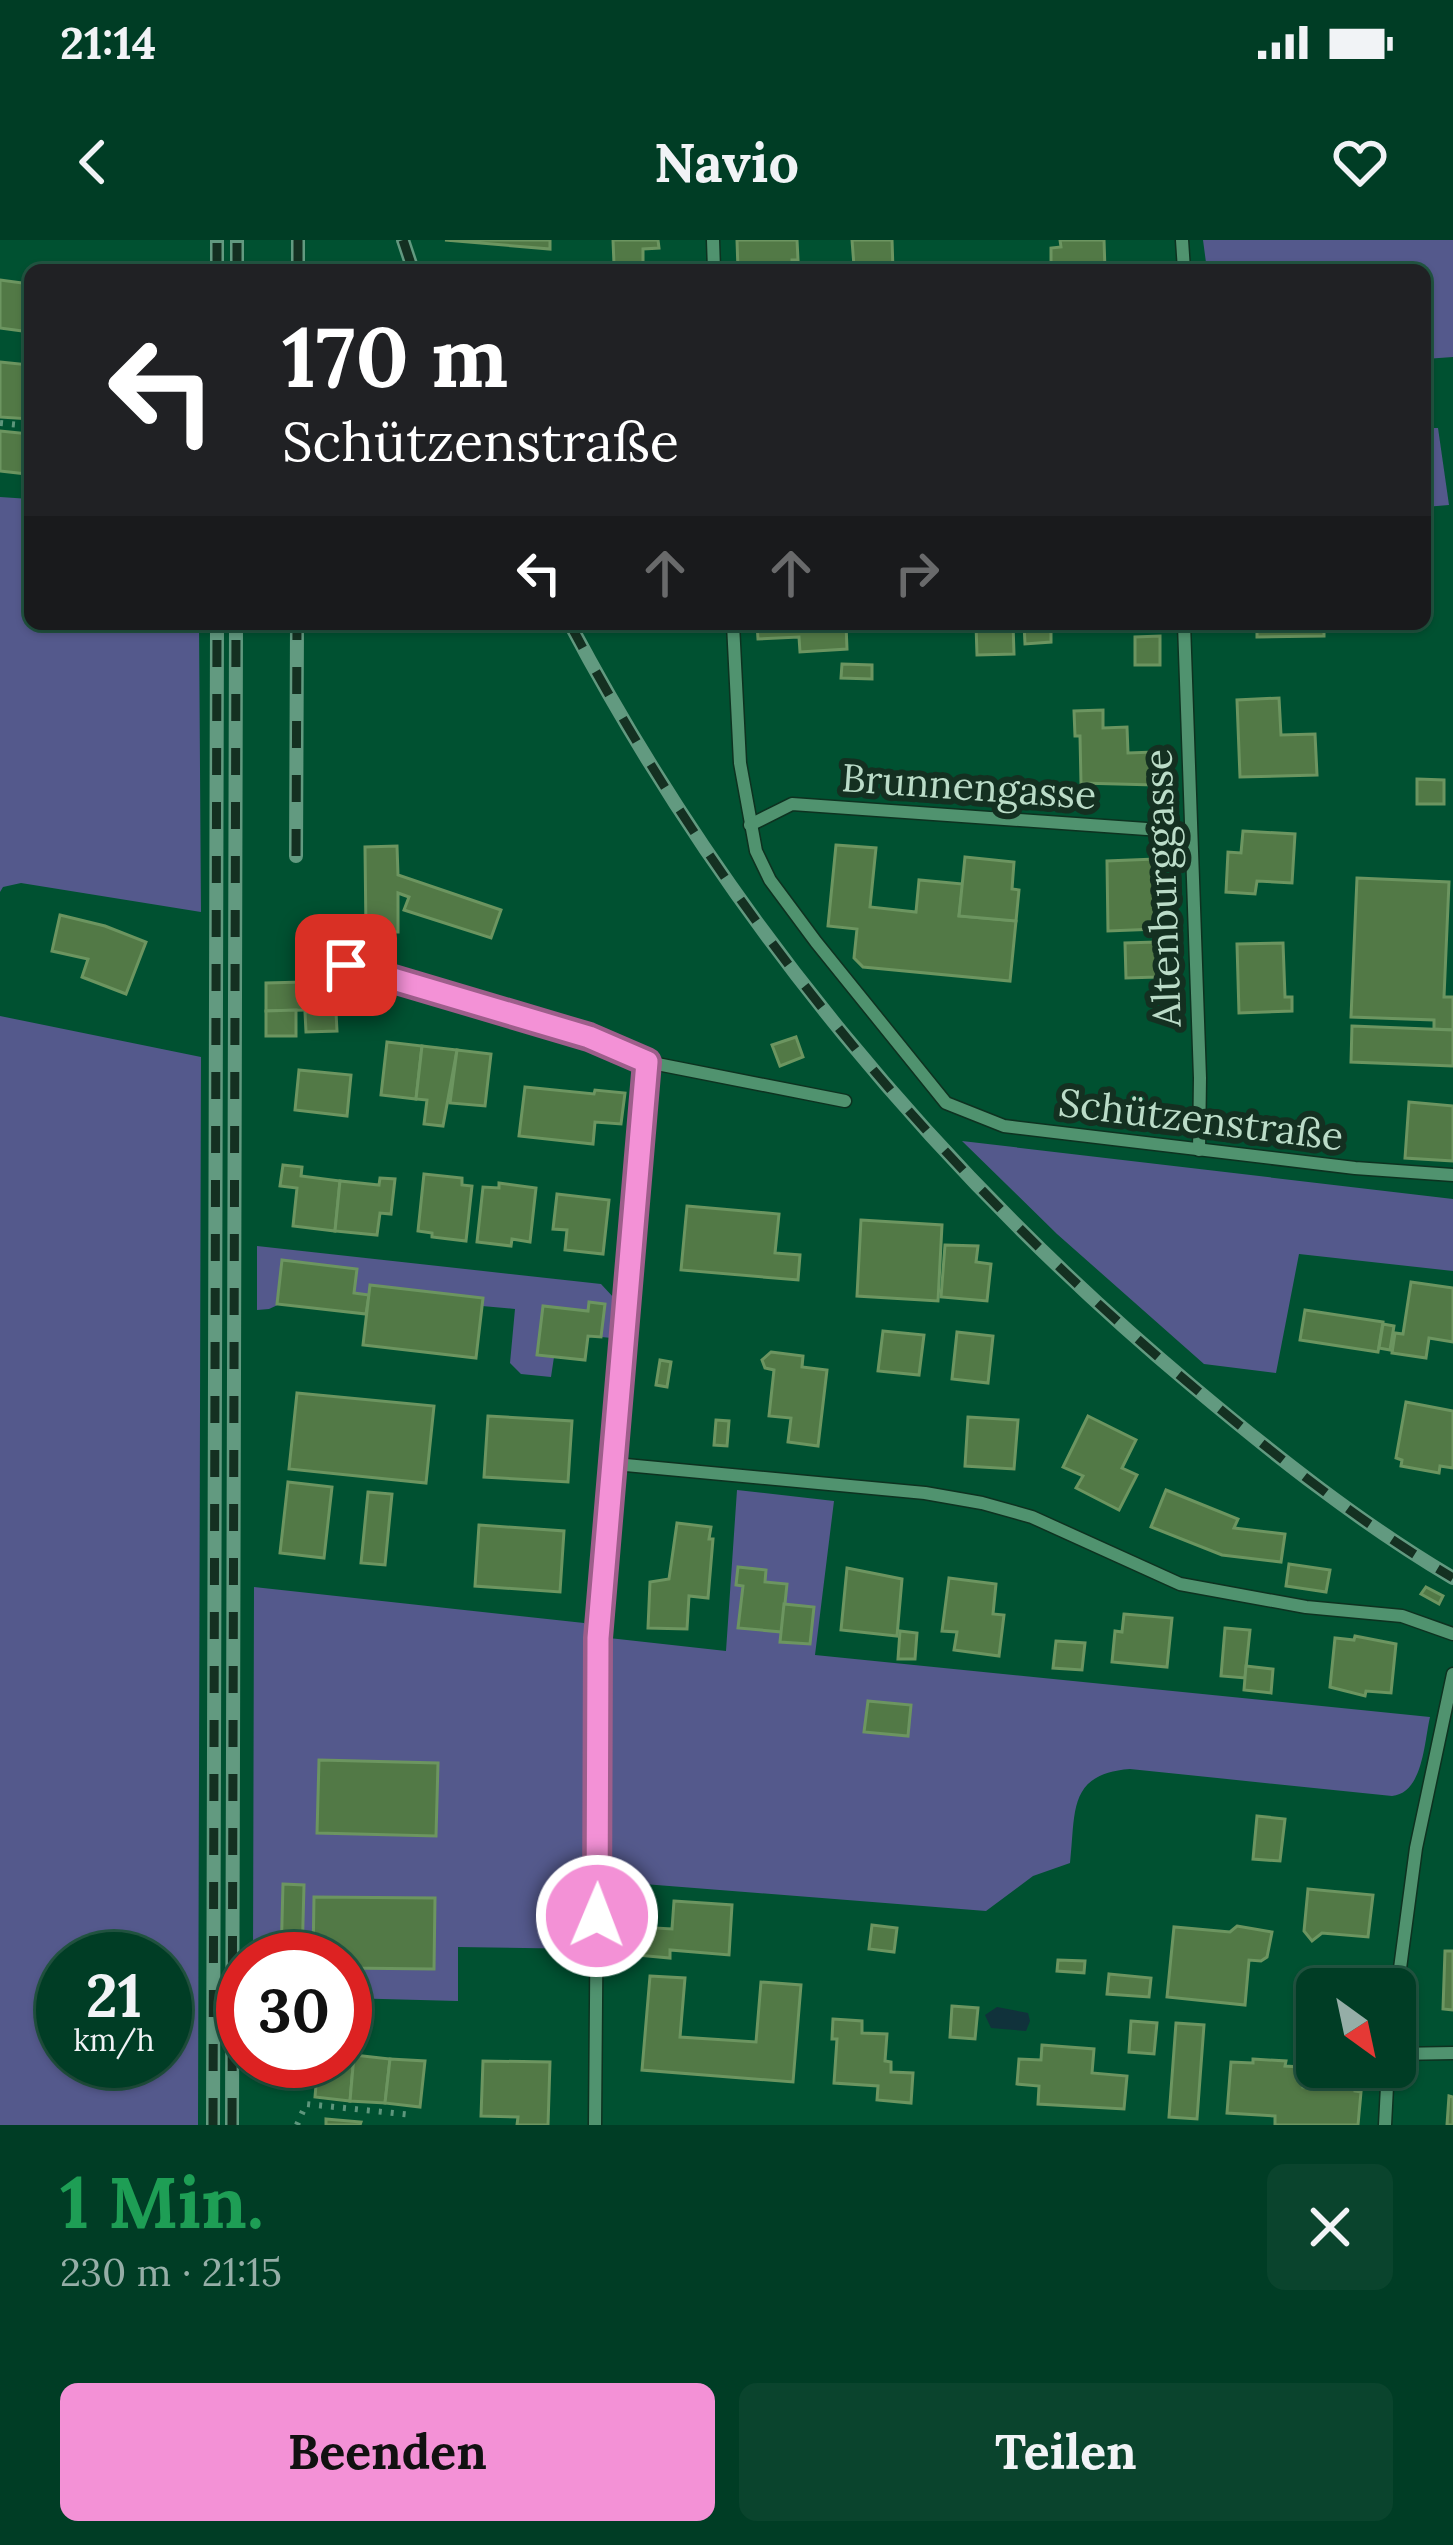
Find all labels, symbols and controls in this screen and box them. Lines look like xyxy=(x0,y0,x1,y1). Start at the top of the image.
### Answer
text: 21:14 xyxy=(60,14,156,71)
text: Navio xyxy=(654,128,799,197)
icon: back xyxy=(60,129,126,195)
icon: heart xyxy=(1327,129,1393,195)
text: 170 m xyxy=(282,302,508,410)
icon: left xyxy=(84,312,240,468)
text: Schützenstraße xyxy=(282,407,679,476)
icon: left xyxy=(506,540,572,606)
icon: ahead xyxy=(632,540,698,606)
icon: ahead xyxy=(758,540,824,606)
icon: right xyxy=(884,540,950,606)
street label: Altenburggasse xyxy=(1132,748,1192,1029)
street label: Brunnengasse xyxy=(840,752,1098,820)
pin xyxy=(295,914,397,1016)
icon: arrive xyxy=(313,932,379,998)
street label: Schützenstraße xyxy=(1056,1077,1346,1161)
position arrow xyxy=(534,1853,660,1979)
speed limit sign: 30 xyxy=(216,1932,372,2088)
text: 21 xyxy=(86,1957,142,2033)
north arrow xyxy=(1296,1968,1416,2088)
map controls xyxy=(1296,1968,1416,2088)
text: km/h xyxy=(73,2021,155,2059)
text: 1 Min. xyxy=(60,2156,264,2248)
button: close xyxy=(1267,2164,1393,2290)
text: 230 m · 21:15 xyxy=(60,2247,282,2297)
button: Beenden xyxy=(60,2383,715,2521)
button: Teilen xyxy=(739,2383,1393,2521)

